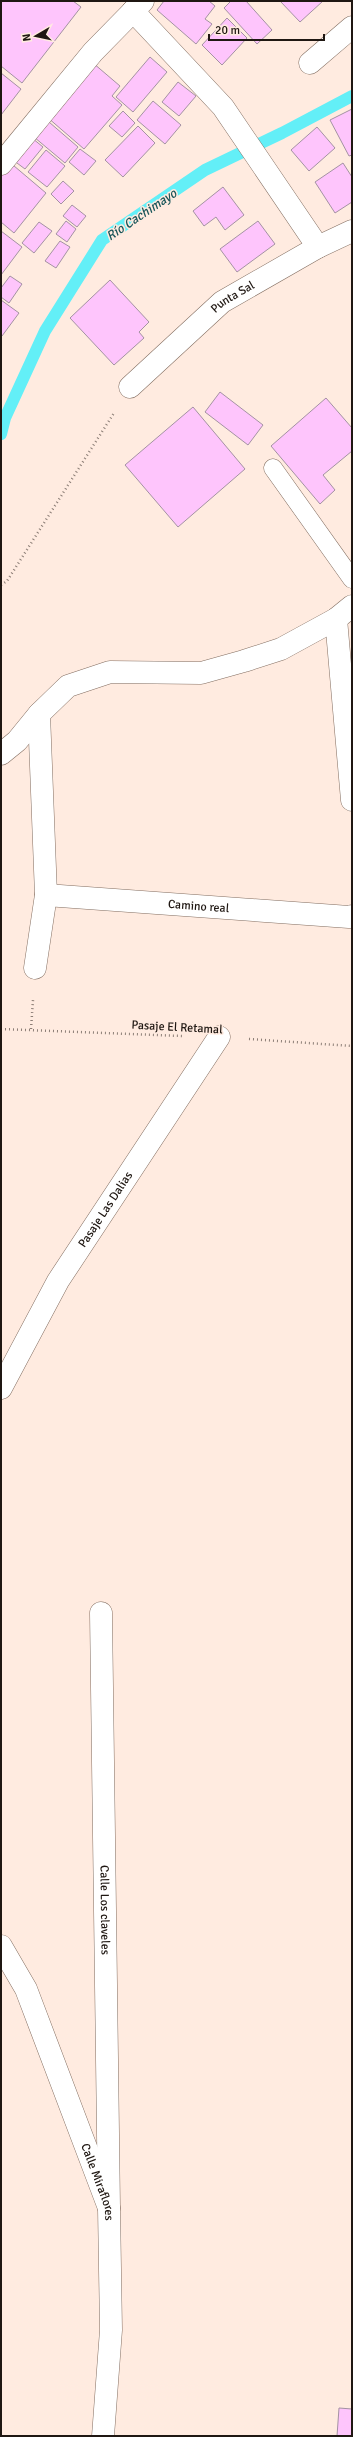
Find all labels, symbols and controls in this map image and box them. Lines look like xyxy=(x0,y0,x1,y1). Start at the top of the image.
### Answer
north arrow xyxy=(16,16,56,56)
scale bar xyxy=(209,16,324,42)
text: 20 m xyxy=(215,23,240,38)
text: N xyxy=(20,33,34,42)
water label: Río Cachimayo xyxy=(103,185,181,244)
street label: Punta Sal xyxy=(208,278,258,317)
street label: Camino real xyxy=(167,897,230,916)
street label: Pasaje El Retamal xyxy=(131,1018,223,1037)
street label: Pasaje Las Dalias xyxy=(75,1169,136,1251)
street label: Calle Los claveles xyxy=(96,1865,113,1955)
street label: Calle Miraflores xyxy=(77,2141,116,2221)

